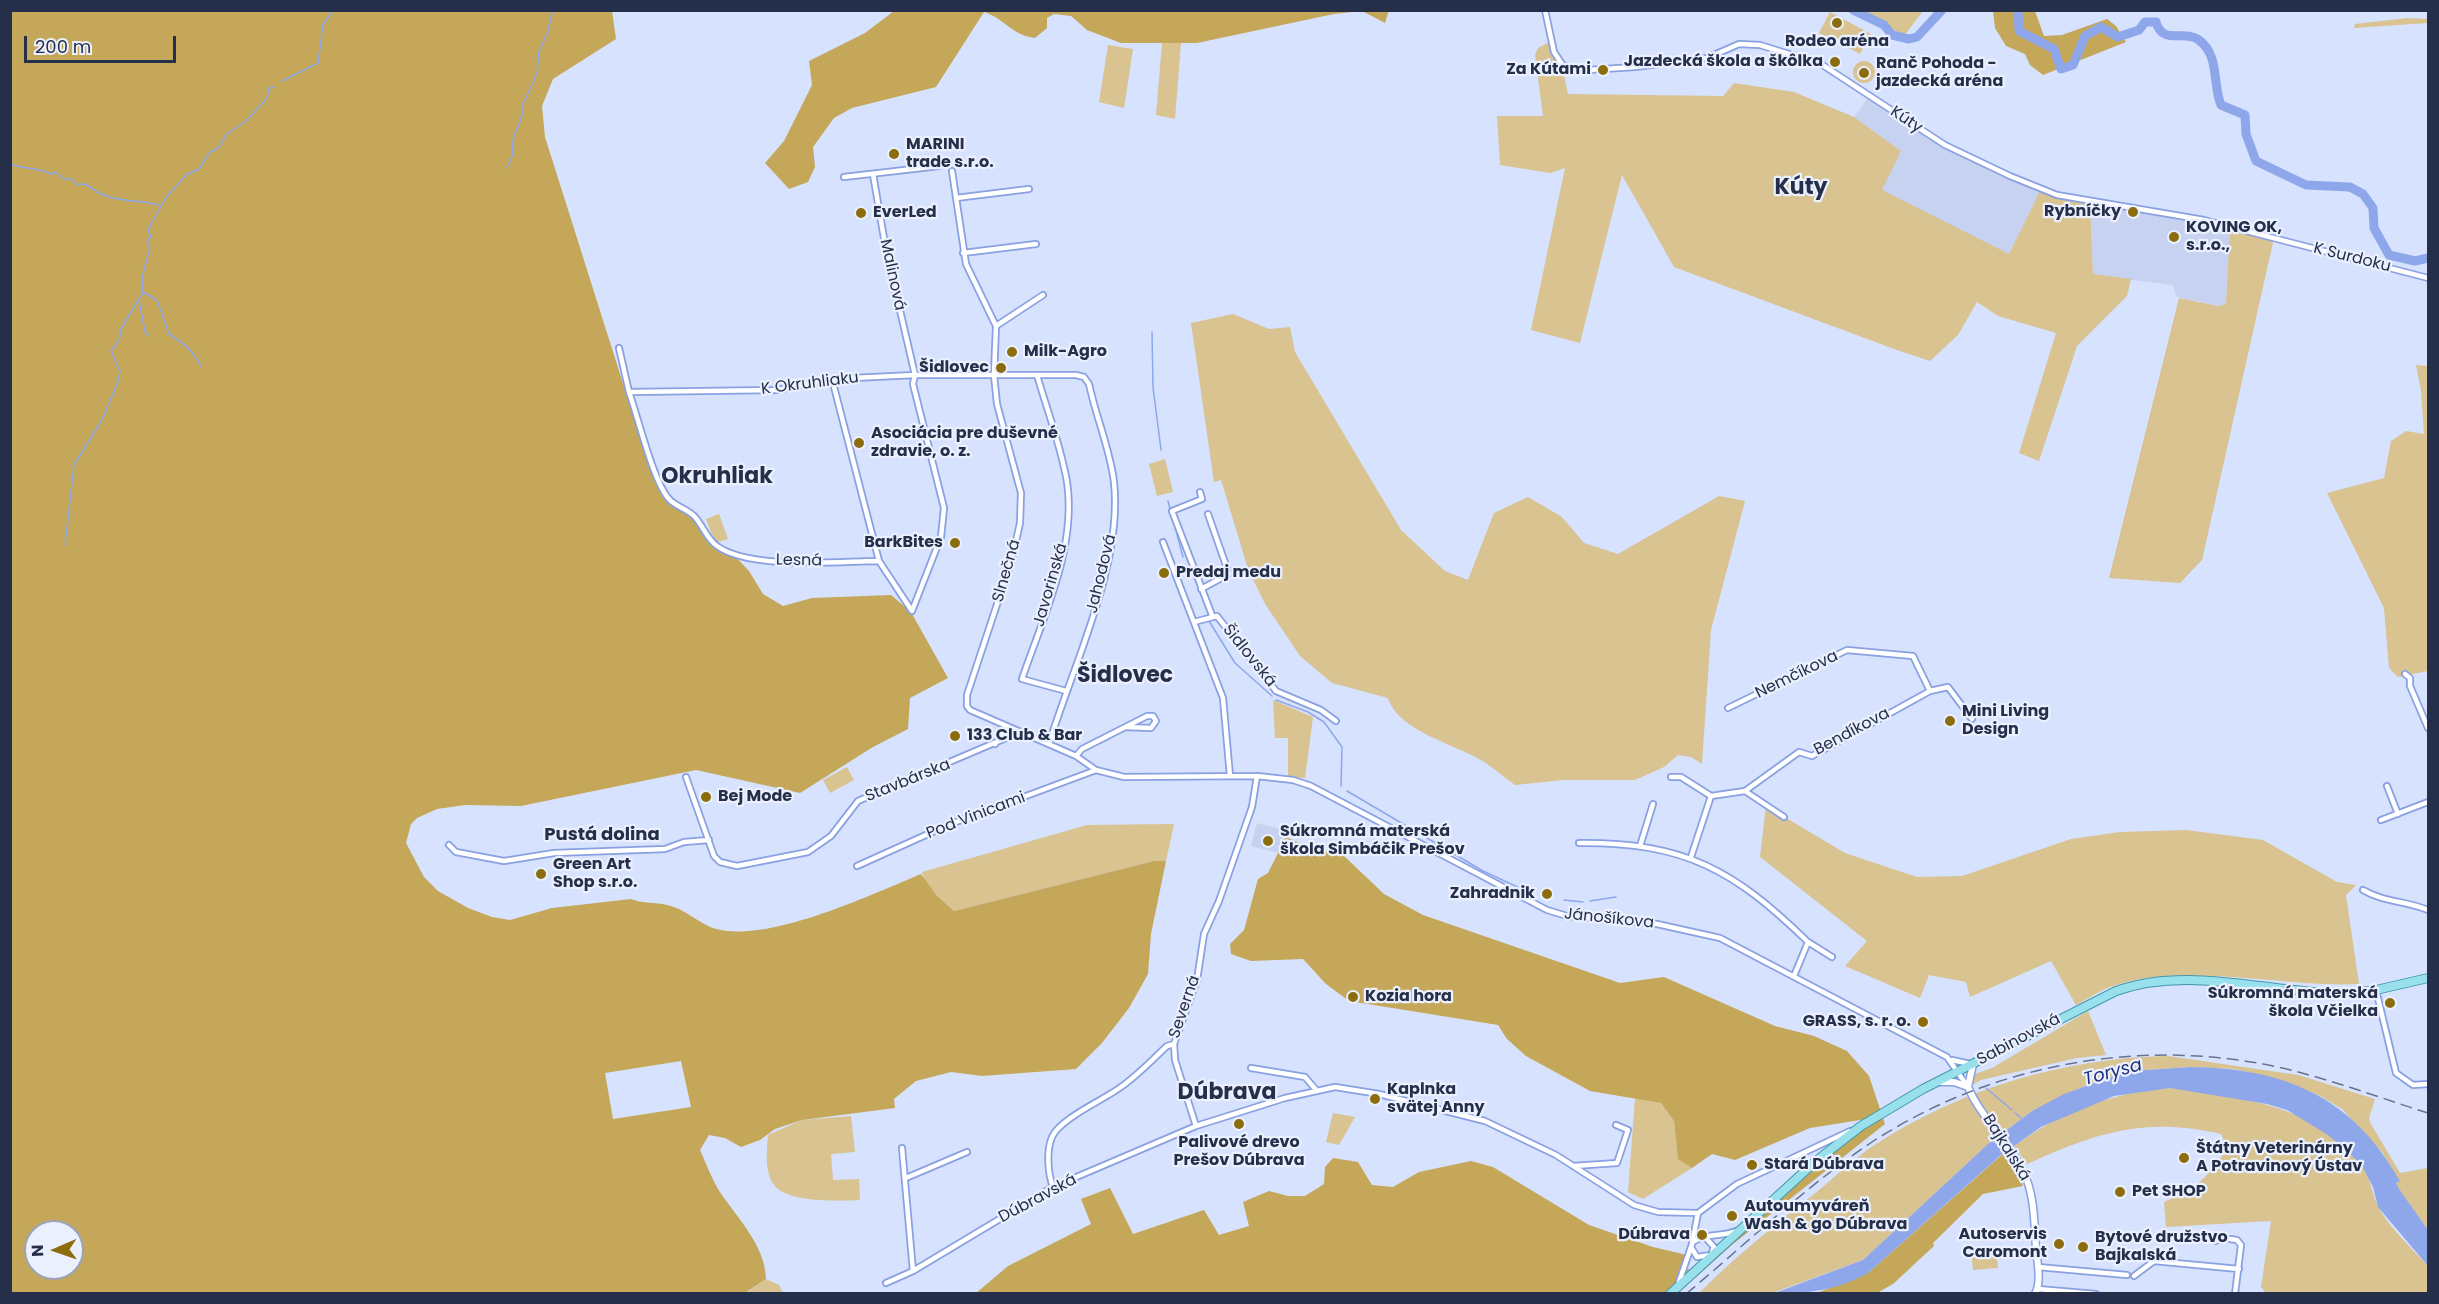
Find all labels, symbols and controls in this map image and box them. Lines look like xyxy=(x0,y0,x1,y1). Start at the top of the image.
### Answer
marker: Rodeo aréna xyxy=(1830,16,1844,30)
scale bar xyxy=(27,24,178,62)
place label: Rodeo aréna xyxy=(1785,32,1889,52)
text: 200 m xyxy=(35,34,91,59)
place label: Jazdecká škola a škôlka xyxy=(1624,52,1823,72)
place label: Ranč Pohoda - jazdecká aréna xyxy=(1876,54,2003,92)
marker: Jazdecká škola a škôlka xyxy=(1828,55,1842,69)
place label: Za Kútami xyxy=(1506,60,1591,80)
marker: Za Kútami xyxy=(1596,63,1610,77)
marker: Ranč Pohoda - jazdecká aréna xyxy=(1857,66,1871,80)
street label: Kúty xyxy=(1886,102,1926,138)
place label: MARINI trade s.r.o. xyxy=(906,135,994,173)
marker: MARINI trade s.r.o. xyxy=(887,147,901,161)
district label: Kúty xyxy=(1775,175,1827,201)
place label: Rybníčky xyxy=(2044,202,2121,222)
place label: EverLed xyxy=(873,203,937,223)
marker: Rybníčky xyxy=(2126,205,2140,219)
marker: EverLed xyxy=(854,206,868,220)
place label: KOVING OK, s.r.o., xyxy=(2186,218,2282,256)
marker: KOVING OK, s.r.o., xyxy=(2167,230,2181,244)
street label: Malinová xyxy=(875,237,909,313)
street label: K Surdoku xyxy=(2311,239,2393,277)
place label: Milk-Agro xyxy=(1024,342,1107,362)
marker: Milk-Agro xyxy=(1005,345,1019,359)
place label: Šidlovec xyxy=(919,358,989,378)
marker: Šidlovec xyxy=(994,361,1008,375)
street label: K Okruhliaku xyxy=(760,368,860,400)
place label: Asociácia pre duševné zdravie, o. z. xyxy=(871,424,1058,462)
marker: Asociácia pre duševné zdravie, o. z. xyxy=(852,436,866,450)
district label: Okruhliak xyxy=(661,464,773,490)
place label: BarkBites xyxy=(864,533,943,553)
street label: Jahodová xyxy=(1083,533,1121,615)
marker: BarkBites xyxy=(948,536,962,550)
street label: Slnečná xyxy=(989,537,1025,605)
street label: Javorinská xyxy=(1030,541,1072,629)
street label: Lesná xyxy=(776,551,822,571)
place label: Predaj medu xyxy=(1176,563,1281,583)
marker: Predaj medu xyxy=(1157,566,1171,580)
street label: Šidlovská xyxy=(1218,621,1280,691)
street label: Nemčíkova xyxy=(1753,647,1841,703)
district label: Šidlovec xyxy=(1077,663,1173,689)
place label: Mini Living Design xyxy=(1962,702,2049,740)
street label: Bendíkova xyxy=(1811,704,1893,760)
marker: Mini Living Design xyxy=(1943,714,1957,728)
place label: 133 Club & Bar xyxy=(967,726,1082,746)
marker: 133 Club & Bar xyxy=(948,729,962,743)
street label: Stavbárska xyxy=(863,755,953,807)
place label: Bej Mode xyxy=(718,787,792,807)
street label: Pod Vinicami xyxy=(924,788,1028,844)
marker: Bej Mode xyxy=(699,790,713,804)
place label: Súkromná materská škola Simbáčik Prešov xyxy=(1280,822,1465,860)
district label: Pustá dolina xyxy=(544,824,660,846)
marker: Súkromná materská škola Simbáčik Prešov xyxy=(1261,834,1275,848)
place label: Green Art Shop s.r.o. xyxy=(553,855,638,893)
marker: Green Art Shop s.r.o. xyxy=(534,867,548,881)
place label: Zahradnik xyxy=(1450,884,1535,904)
marker: Zahradnik xyxy=(1540,887,1554,901)
street label: Jánošíkova xyxy=(1563,905,1655,933)
street label: Severná xyxy=(1165,973,1205,1041)
place label: Súkromná materská škola Včielka xyxy=(2208,984,2378,1022)
place label: Kozia hora xyxy=(1365,987,1452,1007)
marker: Kozia hora xyxy=(1346,990,1360,1004)
marker: Súkromná materská škola Včielka xyxy=(2383,996,2397,1010)
street label: Sabinovská xyxy=(1974,1010,2064,1070)
place label: GRASS, s. r. o. xyxy=(1803,1012,1911,1032)
marker: GRASS, s. r. o. xyxy=(1916,1015,1930,1029)
water label: Torysa xyxy=(2081,1055,2145,1091)
district label: Dúbrava xyxy=(1178,1080,1276,1106)
place label: Kaplnka svätej Anny xyxy=(1387,1080,1485,1118)
marker: Kaplnka svätej Anny xyxy=(1368,1092,1382,1106)
street label: Bajkalská xyxy=(1978,1111,2034,1185)
marker: Palivové drevo Prešov Dúbrava xyxy=(1232,1117,1246,1131)
place label: Palivové drevo Prešov Dúbrava xyxy=(1173,1133,1305,1171)
place label: Štátny Veterinárny A Potravinový Ústav xyxy=(2196,1139,2362,1177)
marker: Štátny Veterinárny A Potravinový Ústav xyxy=(2177,1151,2191,1165)
place label: Stará Dúbrava xyxy=(1764,1155,1884,1175)
marker: Stará Dúbrava xyxy=(1745,1158,1759,1172)
street label: Dúbravská xyxy=(996,1170,1080,1228)
place label: Pet SHOP xyxy=(2132,1182,2206,1202)
marker: Pet SHOP xyxy=(2113,1185,2127,1199)
place label: Autoumyváreň Wash & go Dúbrava xyxy=(1744,1197,1907,1235)
marker: Autoumyváreň Wash & go Dúbrava xyxy=(1725,1209,1739,1223)
north arrow xyxy=(24,1220,84,1280)
place label: Dúbrava xyxy=(1618,1225,1690,1245)
place label: Autoservis Caromont xyxy=(1958,1225,2047,1263)
marker: Dúbrava xyxy=(1695,1228,1709,1242)
place label: Bytové družstvo Bajkalská xyxy=(2095,1228,2228,1266)
marker: Autoservis Caromont xyxy=(2052,1237,2066,1251)
marker: Bytové družstvo Bajkalská xyxy=(2076,1240,2090,1254)
text: N xyxy=(26,1244,49,1257)

